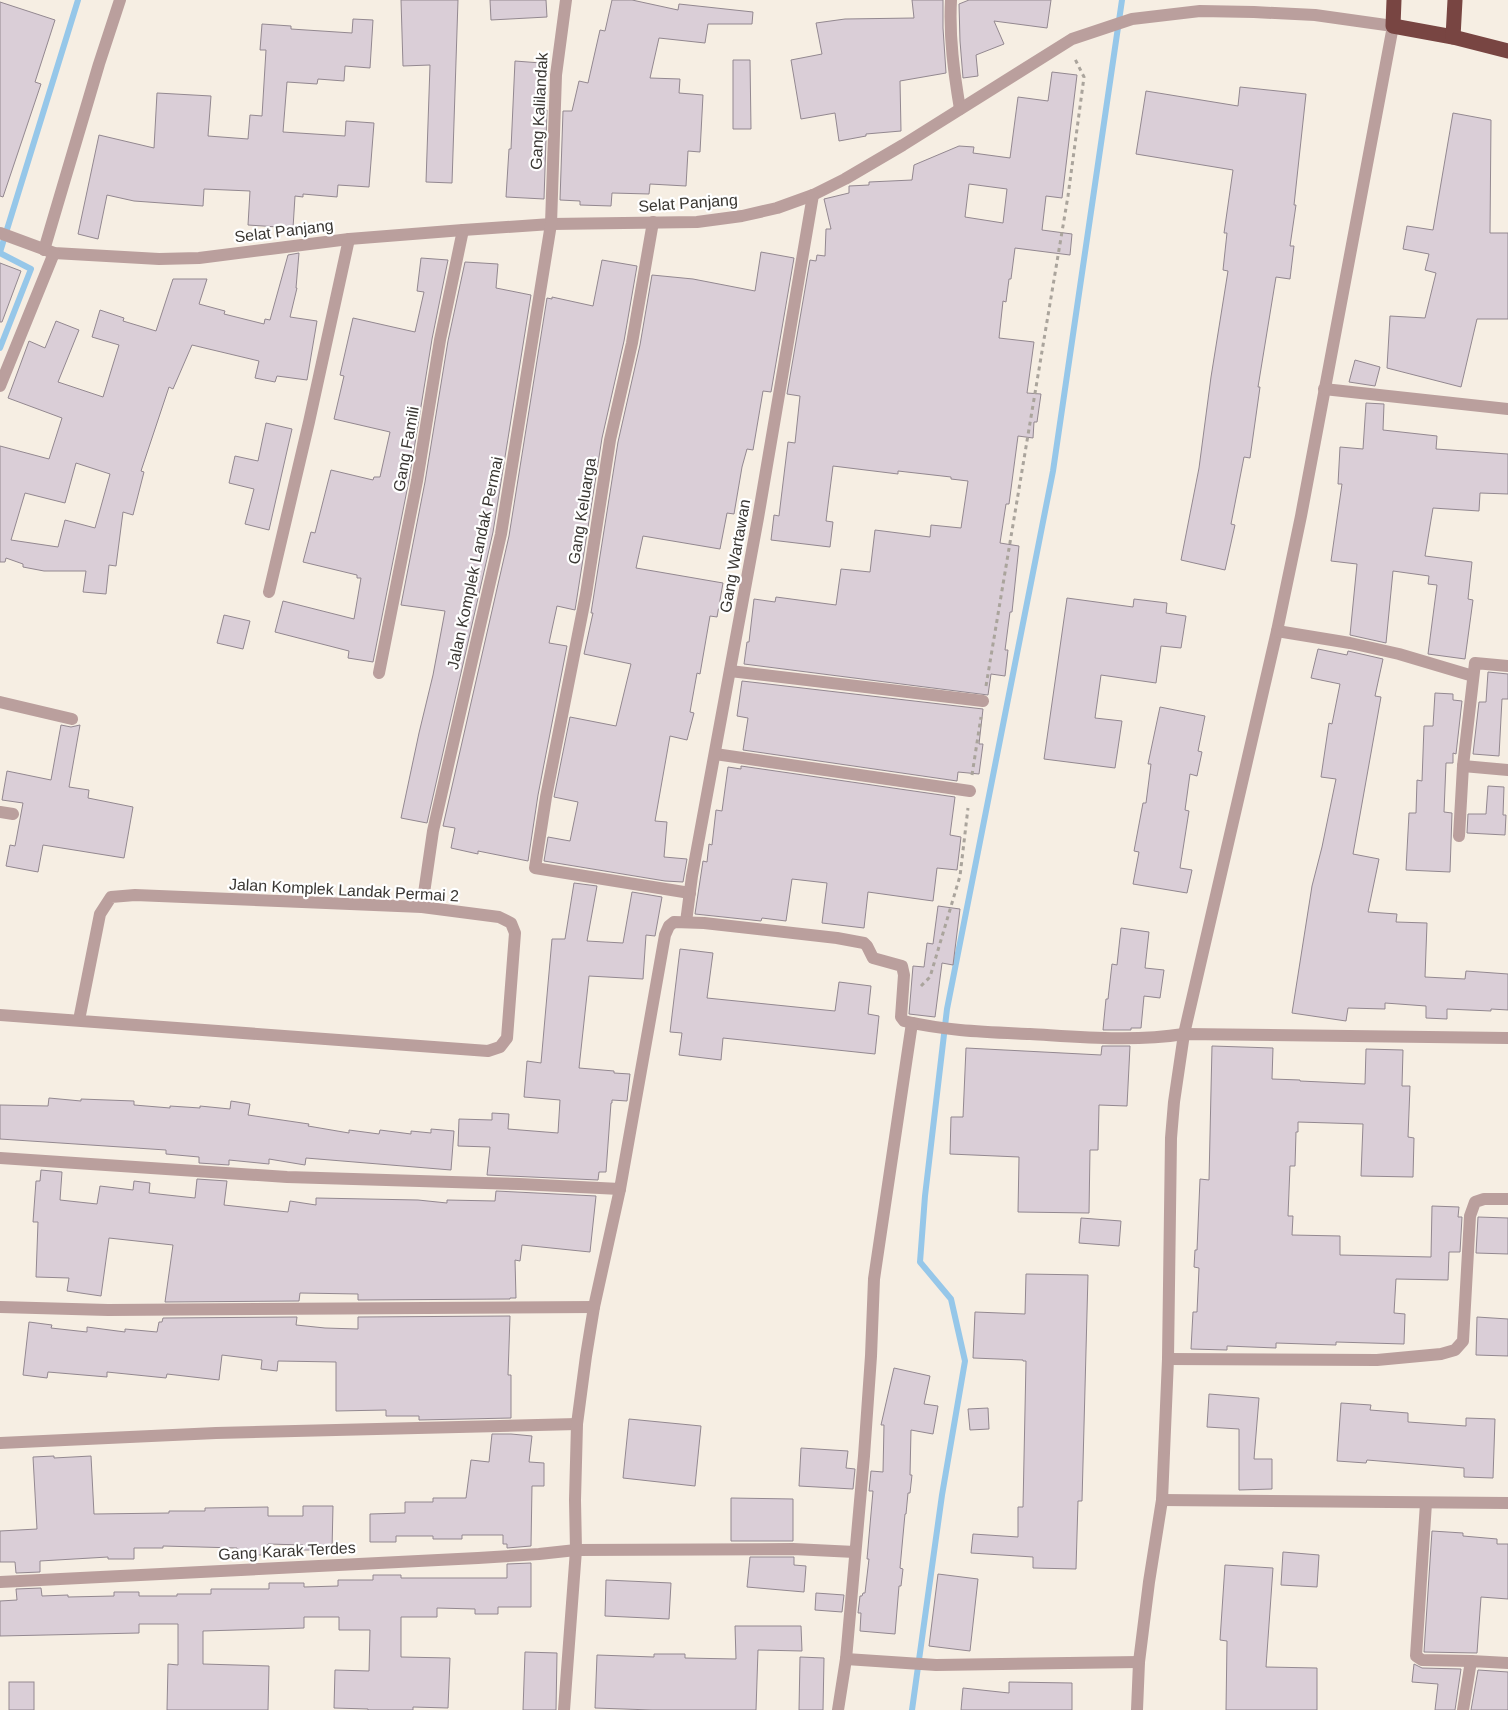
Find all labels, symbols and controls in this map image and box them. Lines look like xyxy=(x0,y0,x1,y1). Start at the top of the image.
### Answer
street label: Gang Kalilandak xyxy=(527,51,551,170)
street label: Selat Panjang xyxy=(638,191,738,215)
street label: Selat Panjang xyxy=(234,216,334,246)
street label: Gang Famili xyxy=(390,405,422,493)
street label: Jalan Komplek Landak Permai xyxy=(444,455,506,671)
street label: Gang Keluarga xyxy=(565,456,599,565)
street label: Gang Wartawan xyxy=(717,498,753,614)
street label: Jalan Komplek Landak Permai 2 xyxy=(229,875,460,905)
street label: Gang Karak Terdes xyxy=(218,1539,356,1563)

